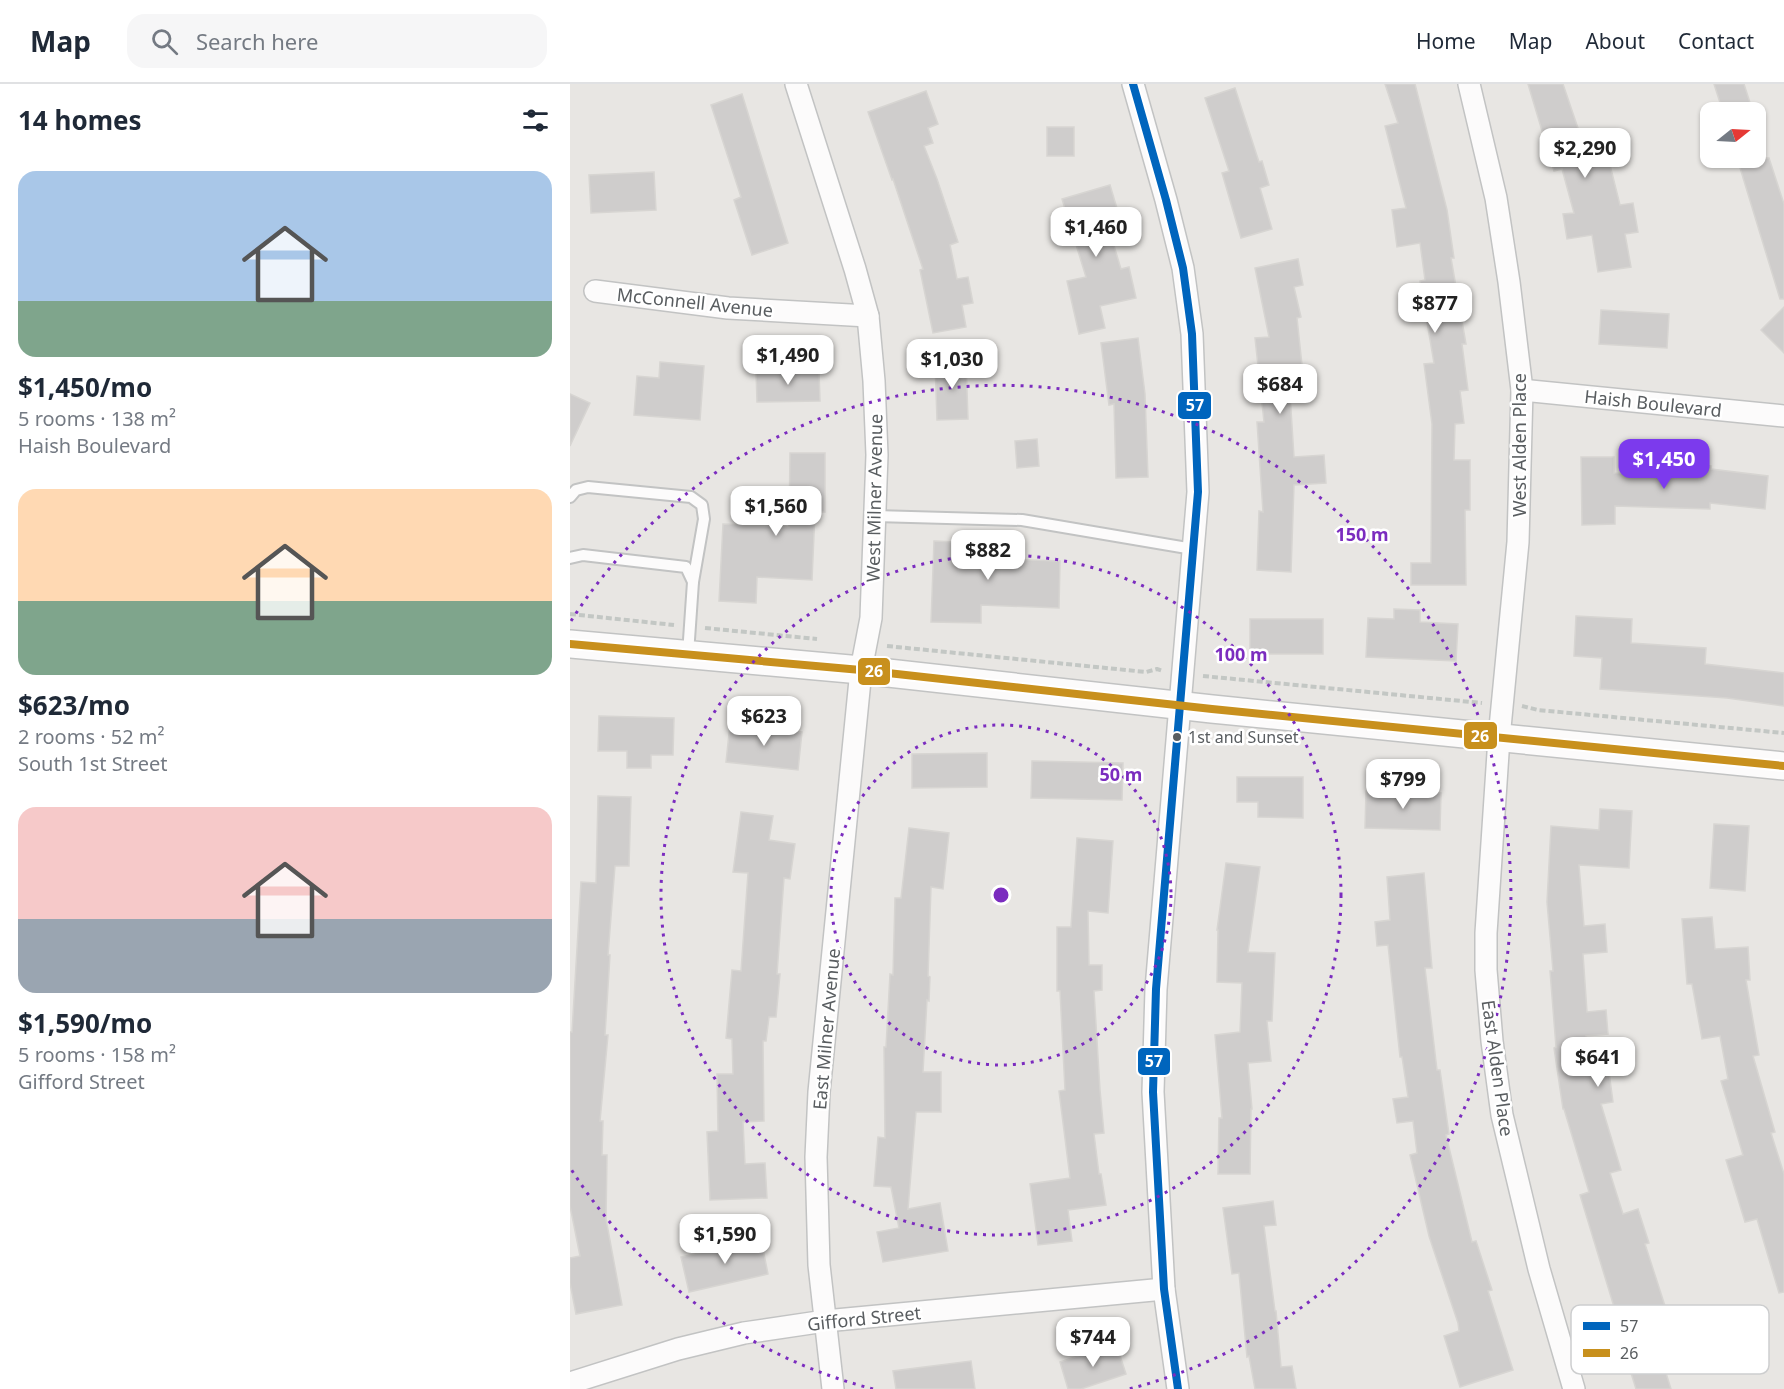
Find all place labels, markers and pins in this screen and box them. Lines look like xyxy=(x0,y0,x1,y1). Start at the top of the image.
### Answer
pin: $2,290 xyxy=(1536,128,1634,179)
pin: $1,460 xyxy=(1047,207,1145,258)
pin: $877 xyxy=(1399,283,1471,334)
pin: $1,490 xyxy=(739,335,837,386)
pin: $1,030 xyxy=(903,339,1001,390)
pin: $684 xyxy=(1244,364,1316,415)
pin: $1,450 xyxy=(1615,439,1713,490)
pin: $1,560 xyxy=(727,486,825,537)
pin: $882 xyxy=(952,530,1024,581)
pin: $623 xyxy=(728,696,800,747)
place label: 1st and Sunset xyxy=(1188,726,1299,748)
marker: 1st and Sunset xyxy=(1171,731,1183,743)
pin: $799 xyxy=(1367,759,1439,810)
centre of rings xyxy=(991,885,1011,905)
pin: $641 xyxy=(1562,1037,1634,1088)
pin: $1,590 xyxy=(676,1214,774,1265)
pin: $744 xyxy=(1057,1317,1129,1368)

